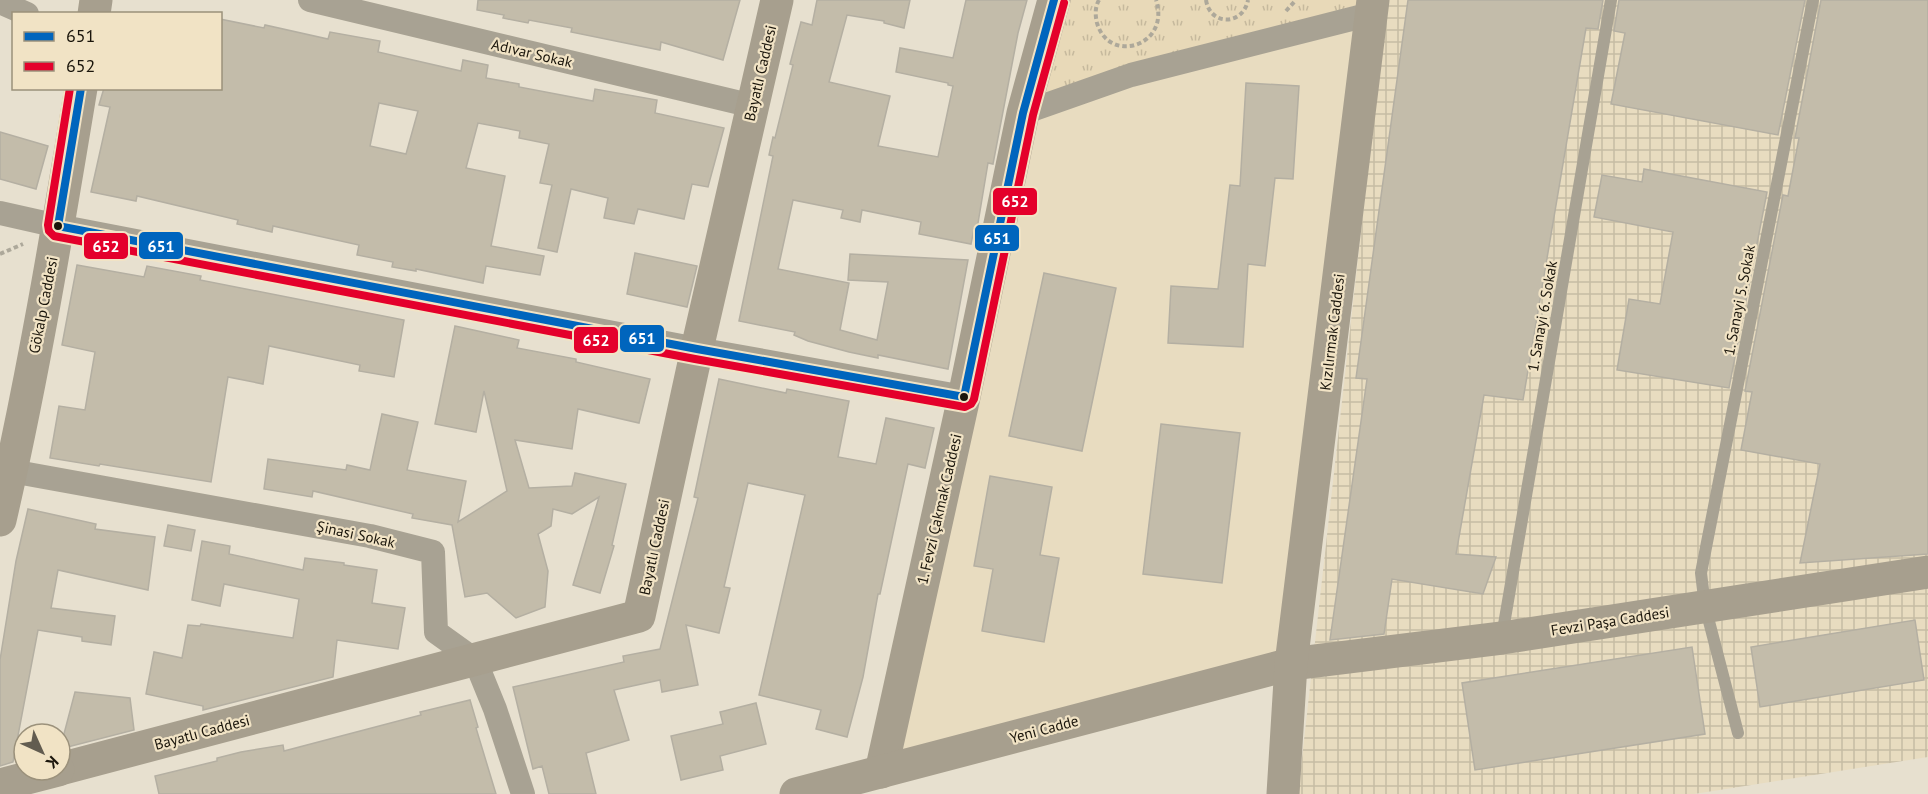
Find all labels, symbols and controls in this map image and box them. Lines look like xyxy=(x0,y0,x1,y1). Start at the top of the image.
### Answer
legend xyxy=(12,12,222,90)
street label: Bayatlı Caddesi xyxy=(740,23,780,123)
text: 651 xyxy=(66,24,95,47)
street label: Adıvar Sokak xyxy=(490,34,575,72)
text: 652 xyxy=(66,54,95,77)
line badge: 652 xyxy=(992,187,1038,216)
text: 652 xyxy=(1001,191,1029,211)
unlabelled marker xyxy=(52,220,64,232)
line badge: 651 xyxy=(974,224,1020,252)
text: 651 xyxy=(983,228,1011,248)
line badge: 651 xyxy=(138,231,184,260)
line badge: 652 xyxy=(83,232,129,260)
text: 652 xyxy=(92,236,120,256)
text: 651 xyxy=(147,236,175,256)
street label: 1. Sanayi 5. Sokak xyxy=(1719,242,1759,357)
street label: Gökalp Caddesi xyxy=(24,255,62,355)
street label: 1. Sanayi 6. Sokak xyxy=(1523,258,1561,373)
street label: Kızılırmak Caddesi xyxy=(1315,272,1349,392)
line badge: 651 xyxy=(619,324,665,353)
line badge: 652 xyxy=(573,326,619,354)
text: 651 xyxy=(628,328,656,348)
text: 652 xyxy=(582,330,610,350)
unlabelled marker xyxy=(958,391,970,403)
street label: 1. Fevzi Çakmak Caddesi xyxy=(912,432,966,586)
street label: Bayatlı Caddesi xyxy=(635,497,673,597)
street label: Şinasi Sokak xyxy=(315,516,398,552)
street label: Fevzi Paşa Caddesi xyxy=(1549,602,1671,640)
street label: Bayatlı Caddesi xyxy=(152,710,252,754)
street label: Yeni Cadde xyxy=(1008,711,1080,747)
north arrow xyxy=(12,722,72,782)
text: K xyxy=(42,752,63,773)

